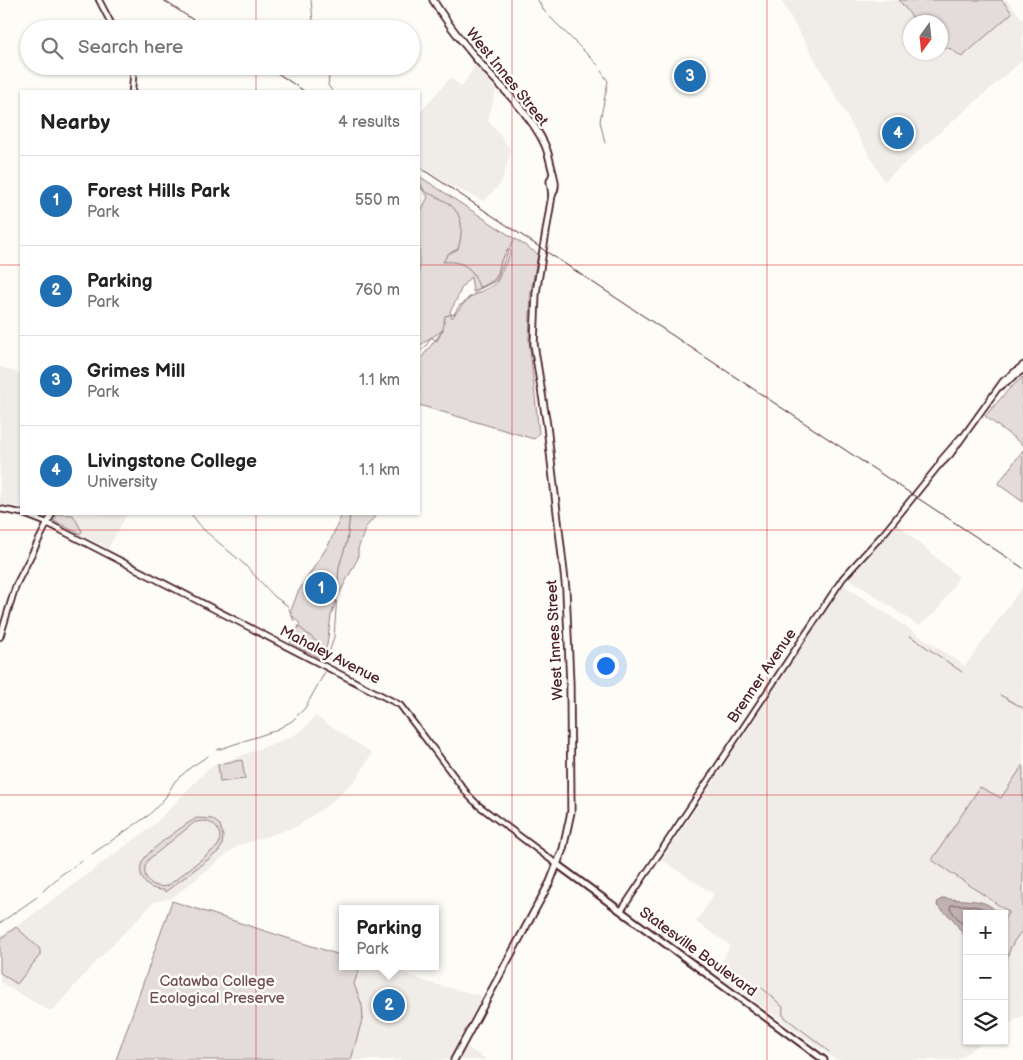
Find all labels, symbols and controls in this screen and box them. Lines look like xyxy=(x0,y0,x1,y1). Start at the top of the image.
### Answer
north arrow xyxy=(903,15,948,60)
search box xyxy=(20,20,420,75)
street label: West Innes Street xyxy=(462,24,553,130)
icon: search xyxy=(38,34,66,62)
text: Search here xyxy=(78,36,183,59)
pin: 3 xyxy=(674,57,706,95)
text: Nearby xyxy=(40,110,110,135)
text: 4 results xyxy=(338,113,400,132)
pin: 4 xyxy=(882,114,914,152)
text: Forest Hills Park xyxy=(87,180,230,203)
text: 1 xyxy=(53,191,59,210)
text: 550 m xyxy=(355,191,400,210)
text: Park xyxy=(87,203,119,222)
text: Parking xyxy=(87,270,153,293)
text: 2 xyxy=(51,281,61,300)
text: 760 m xyxy=(355,281,400,300)
text: Park xyxy=(87,293,119,312)
text: Grimes Mill xyxy=(87,360,185,383)
text: 3 xyxy=(51,371,61,390)
text: 1.1 km xyxy=(359,371,400,390)
text: Park xyxy=(87,383,119,402)
text: Livingstone College xyxy=(87,450,257,473)
text: 4 xyxy=(51,461,61,480)
text: 1.1 km xyxy=(359,461,400,480)
text: University xyxy=(87,473,158,492)
pin: 1 xyxy=(305,569,337,607)
street label: West Innes Street xyxy=(542,579,568,701)
street label: Mahaley Avenue xyxy=(277,621,384,689)
street label: Brenner Avenue xyxy=(723,625,801,727)
your location xyxy=(593,653,619,679)
street label: Statesville Boulevard xyxy=(635,903,761,1001)
popup xyxy=(339,905,439,970)
map controls xyxy=(963,910,1008,1045)
button: + xyxy=(963,910,1008,955)
text: Parking xyxy=(356,917,422,940)
text: Park xyxy=(356,940,388,959)
button: − xyxy=(963,955,1008,1000)
park label: Catawba College Ecological Preserve xyxy=(149,972,285,1008)
pin: 2 xyxy=(373,986,405,1024)
button: layers xyxy=(963,1000,1008,1045)

